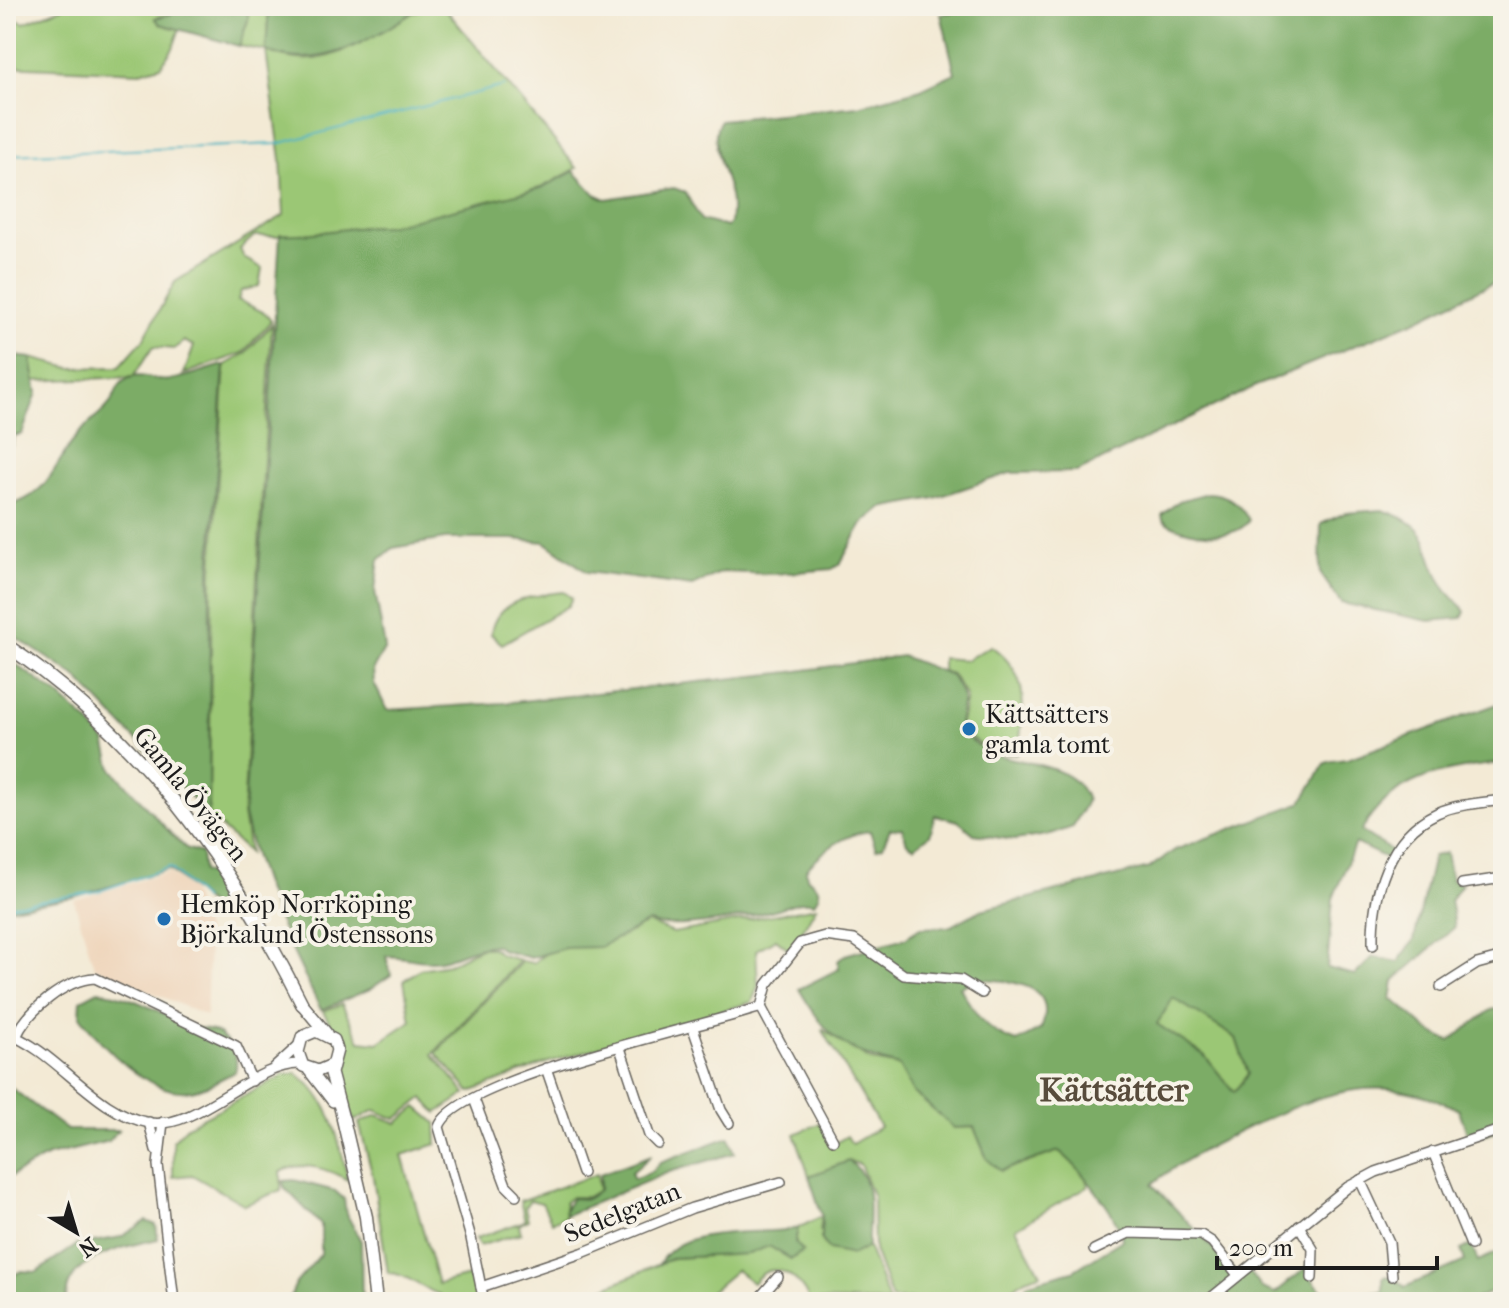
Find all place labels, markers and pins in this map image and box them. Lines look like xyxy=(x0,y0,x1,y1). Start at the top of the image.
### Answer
place label: Kättsätters gamla tomt xyxy=(985,699,1111,760)
marker: Kättsätters gamla tomt xyxy=(960,720,978,738)
place label: Hemköp Norrköping Björkalund Östenssons xyxy=(180,889,433,950)
marker: Hemköp Norrköping Björkalund Östenssons xyxy=(155,910,173,928)

